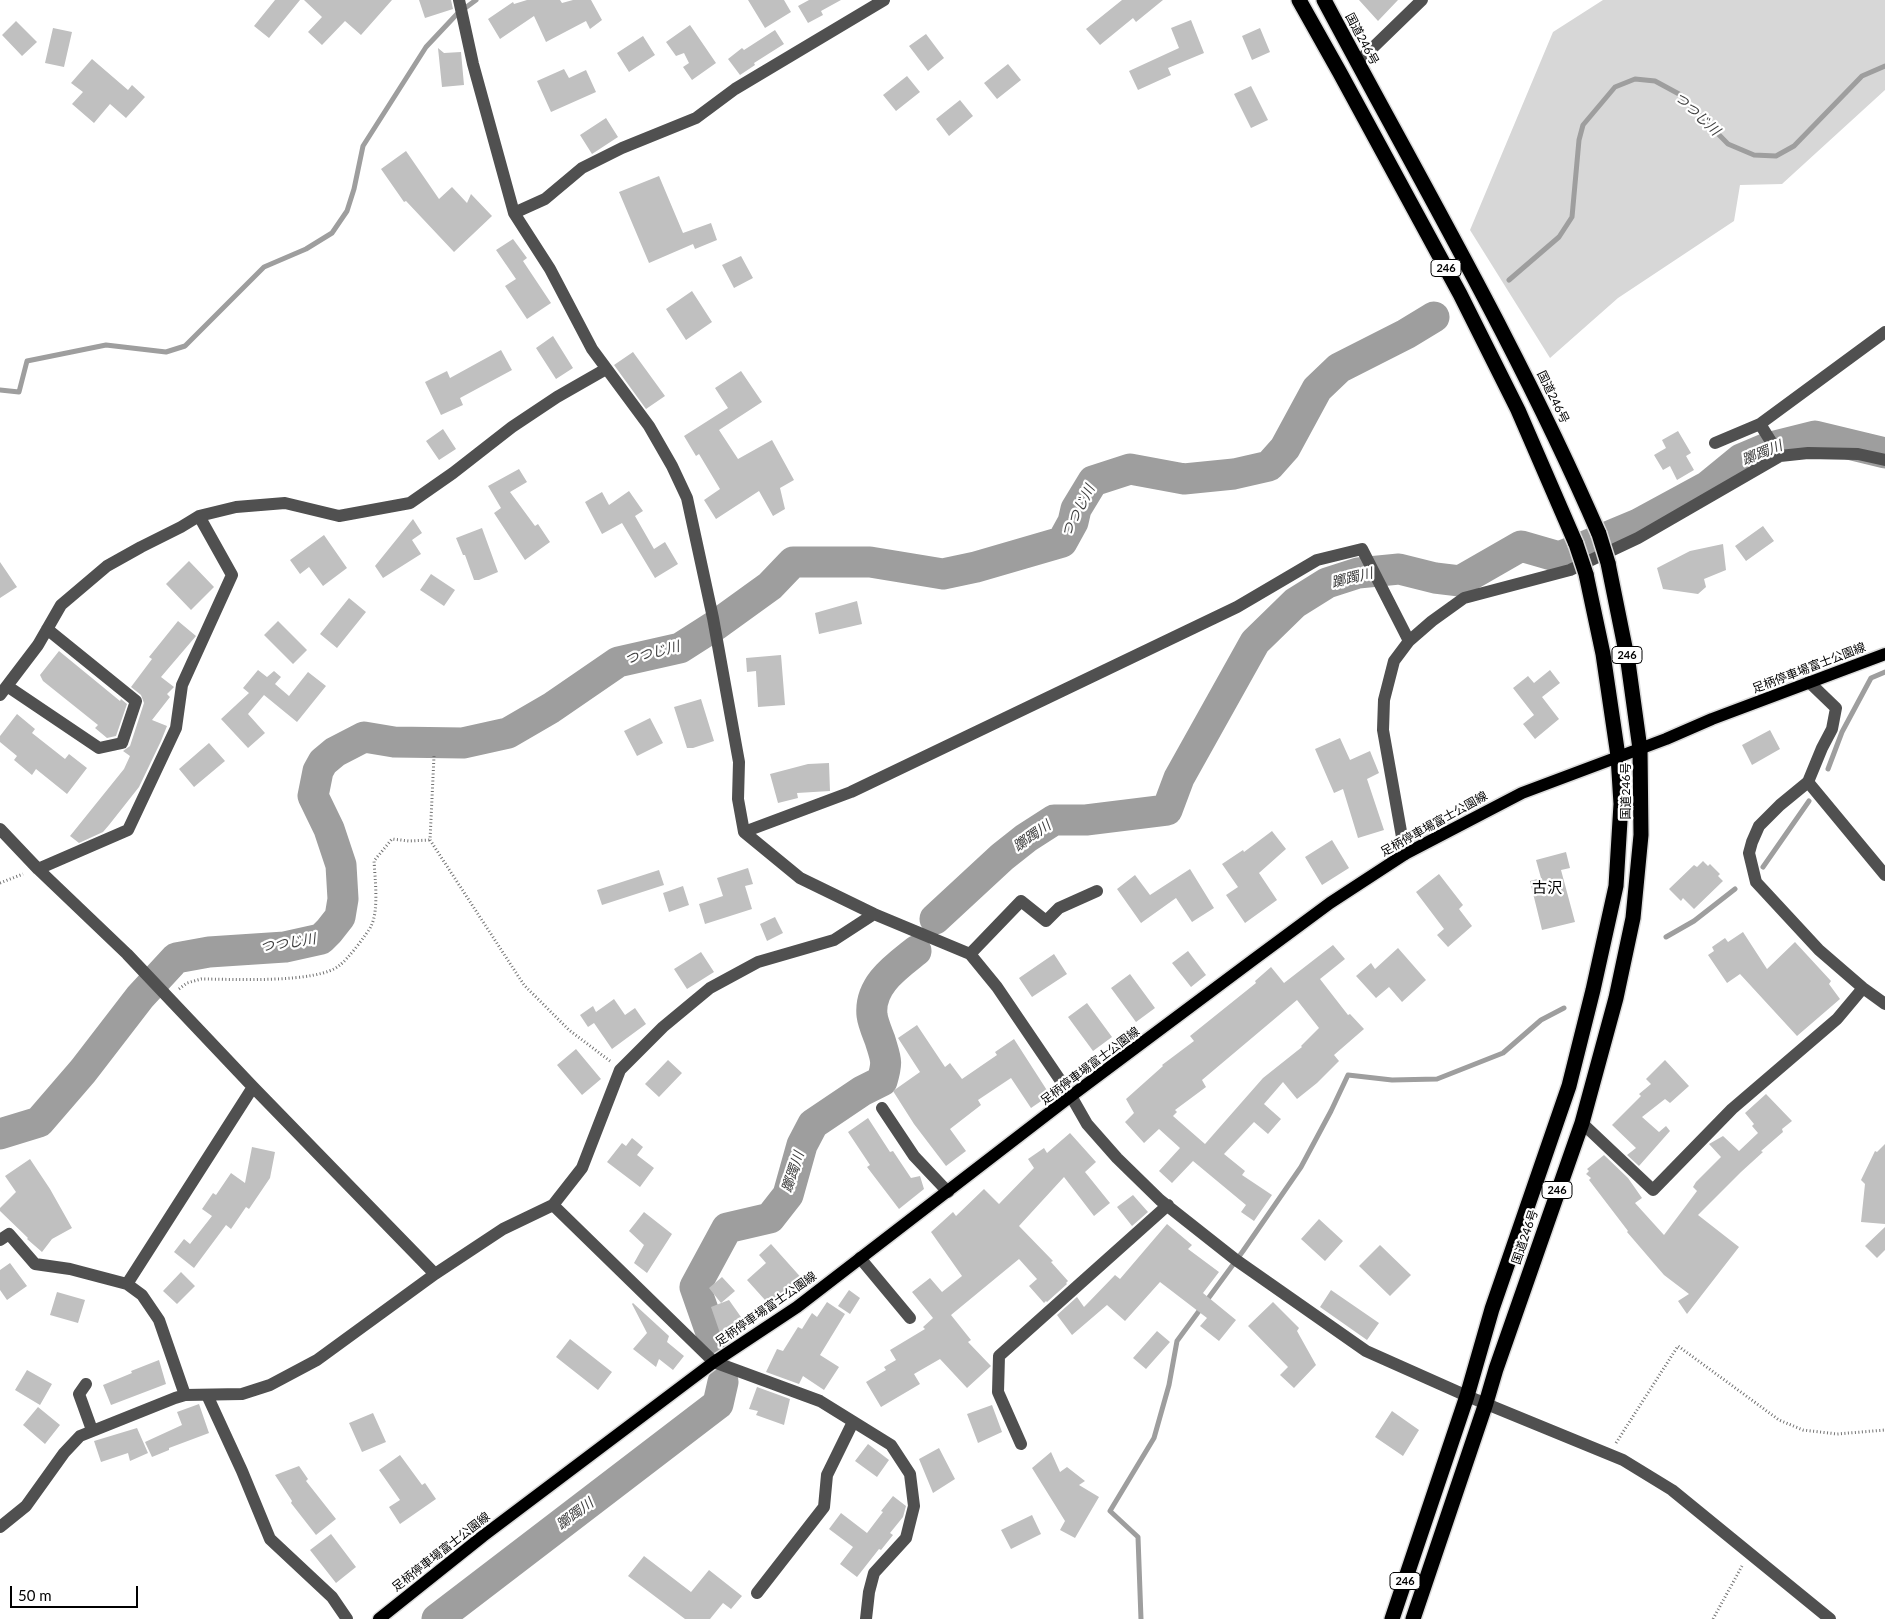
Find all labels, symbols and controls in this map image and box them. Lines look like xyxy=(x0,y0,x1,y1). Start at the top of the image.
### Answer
street label: 国道246号 xyxy=(1342,11,1382,67)
water label: つつじ川 xyxy=(1671,89,1723,139)
road number: 246 xyxy=(1431,260,1461,276)
street label: 国道246号 xyxy=(1534,368,1572,426)
water label: 躑躅川 xyxy=(1739,437,1785,469)
water label: つつじ川 xyxy=(1058,482,1098,540)
water label: 躑躅川 xyxy=(1330,565,1374,591)
water label: つつじ川 xyxy=(623,638,681,668)
street label: 足柄停車場富士公園線 xyxy=(1750,640,1868,696)
road number: 246 xyxy=(1612,646,1642,664)
street label: 国道246号 xyxy=(1619,763,1633,819)
street label: 足柄停車場富士公園線 xyxy=(1378,789,1490,859)
water label: 躑躅川 xyxy=(1010,817,1054,855)
district label: 古沢 xyxy=(1532,879,1562,897)
water label: つつじ川 xyxy=(259,930,317,956)
street label: 足柄停車場富士公園線 xyxy=(1038,1024,1142,1108)
water label: 躑躅川 xyxy=(779,1149,807,1195)
road number: 246 xyxy=(1542,1182,1572,1198)
street label: 国道246号 xyxy=(1509,1208,1541,1266)
street label: 足柄停車場富士公園線 xyxy=(713,1269,819,1349)
water label: 躑躅川 xyxy=(553,1495,597,1533)
street label: 足柄停車場富士公園線 xyxy=(389,1509,493,1595)
road number: 246 xyxy=(1390,1572,1420,1590)
scale bar xyxy=(12,1576,140,1608)
text: 50 m xyxy=(18,1586,52,1604)

